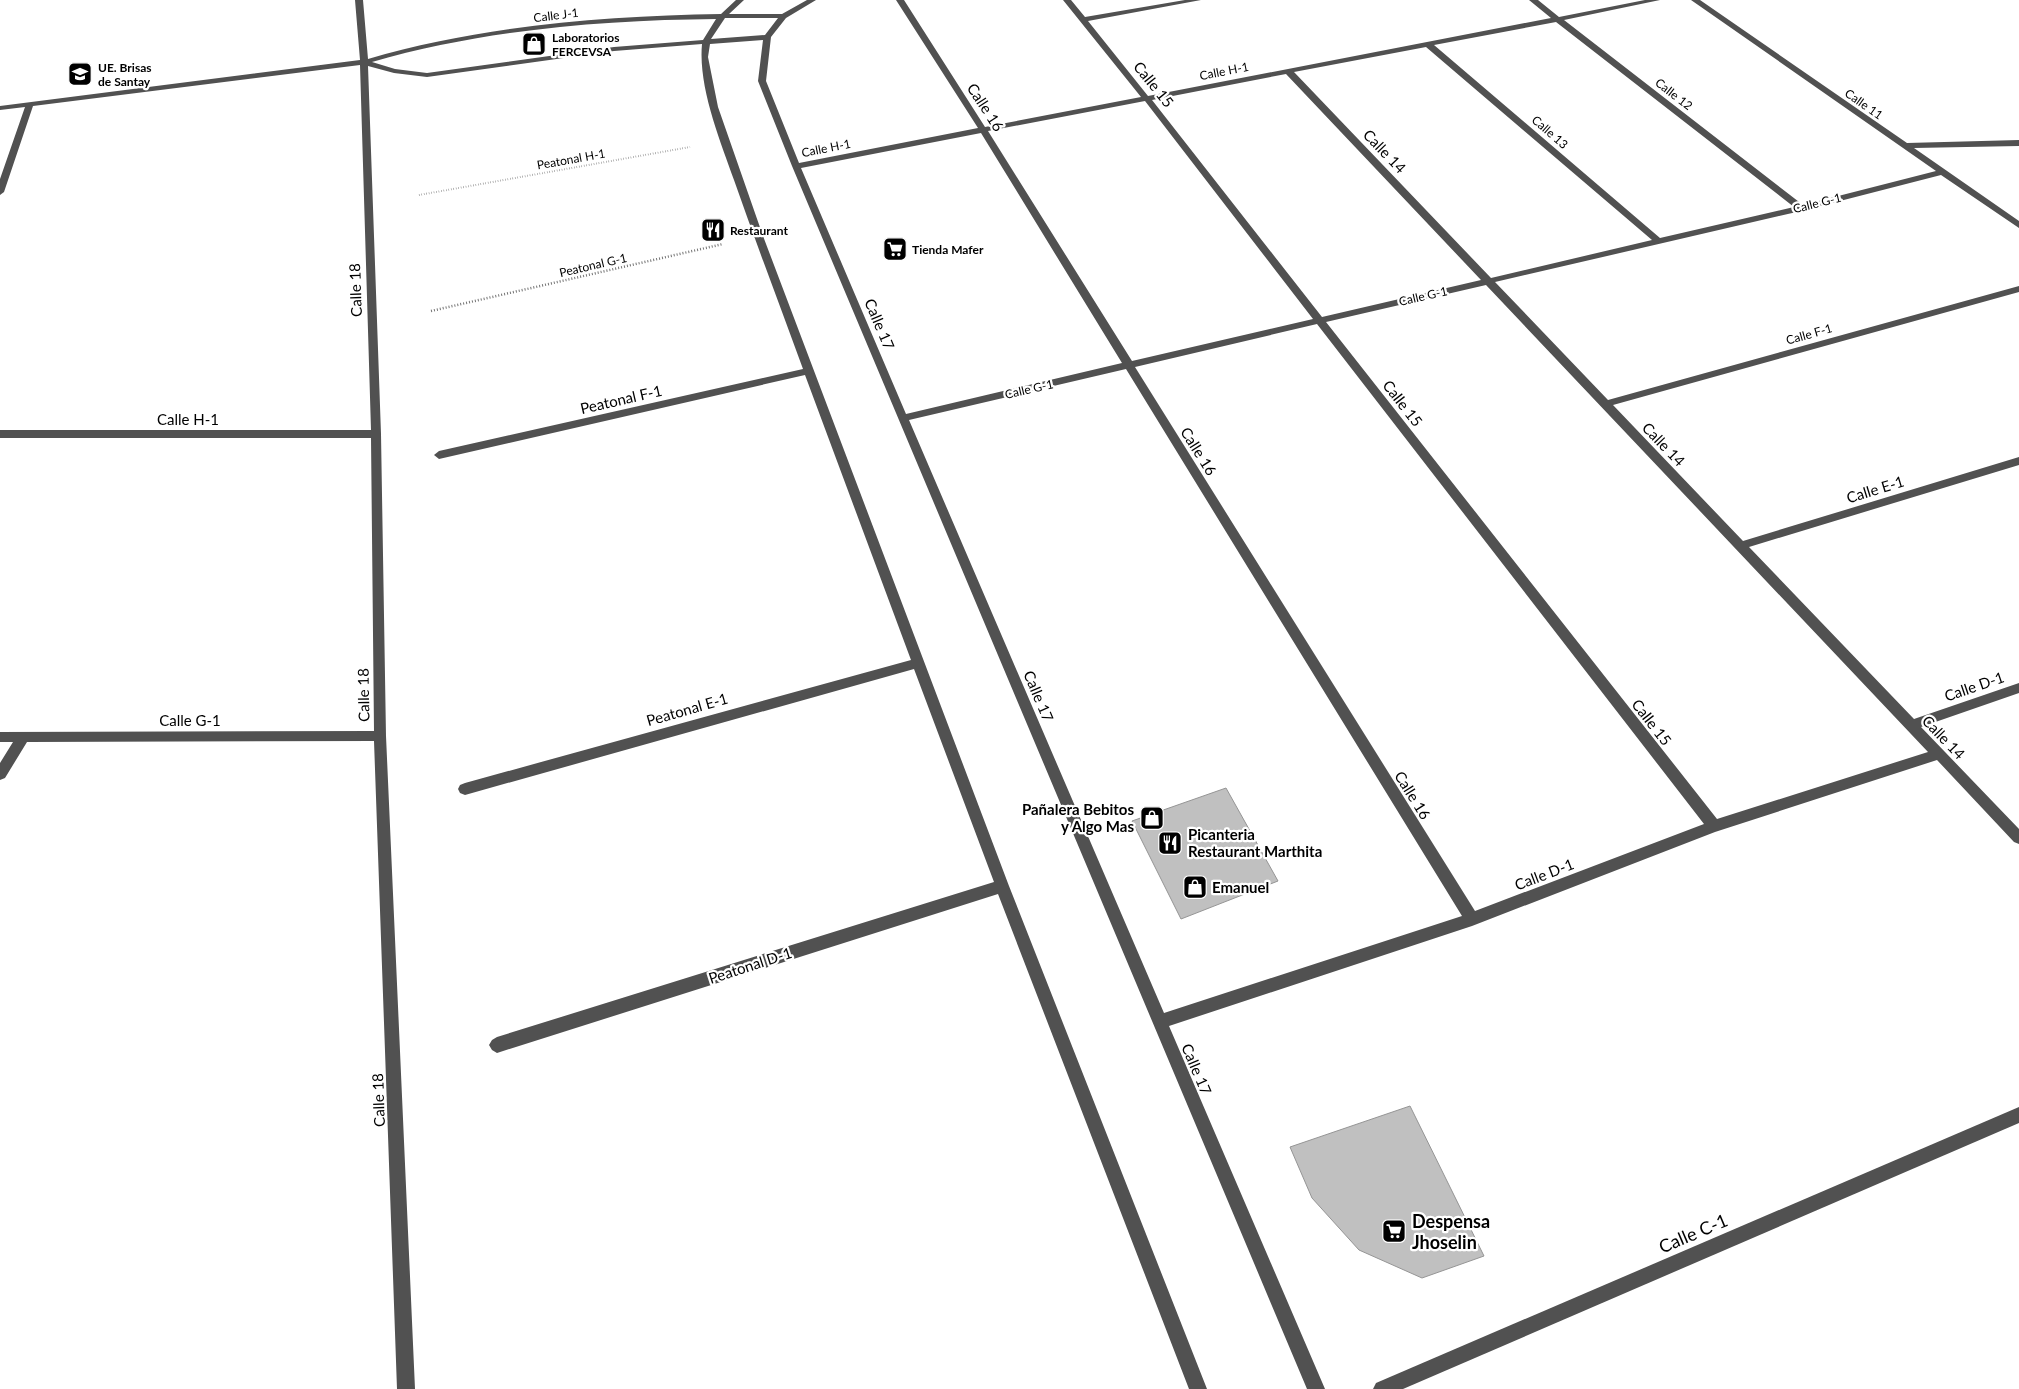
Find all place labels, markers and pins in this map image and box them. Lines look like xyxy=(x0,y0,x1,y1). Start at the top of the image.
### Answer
place label: Laboratorios FERCEVSA xyxy=(552,30,619,59)
shop icon: Laboratorios FERCEVSA xyxy=(521,31,547,57)
place label: UE. Brisas de Santay xyxy=(98,60,152,89)
school or university icon: UE. Brisas de Santay xyxy=(67,61,93,87)
restaurant icon: Restaurant xyxy=(700,217,726,243)
place label: Restaurant xyxy=(730,223,788,238)
supermarket icon: Tienda Mafer xyxy=(882,236,908,262)
place label: Tienda Mafer xyxy=(912,242,984,257)
place label: Pañalera Bebitos y Algo Mas xyxy=(1022,800,1134,835)
shop icon: Pañalera Bebitos y Algo Mas xyxy=(1139,805,1165,831)
place label: Picanteria Restaurant Marthita xyxy=(1188,825,1322,860)
restaurant icon: Picanteria Restaurant Marthita xyxy=(1157,830,1183,856)
shop icon: Emanuel xyxy=(1182,874,1208,900)
place label: Emanuel xyxy=(1212,878,1269,896)
place label: Despensa Jhoselin xyxy=(1412,1210,1490,1253)
supermarket icon: Despensa Jhoselin xyxy=(1381,1218,1407,1244)

